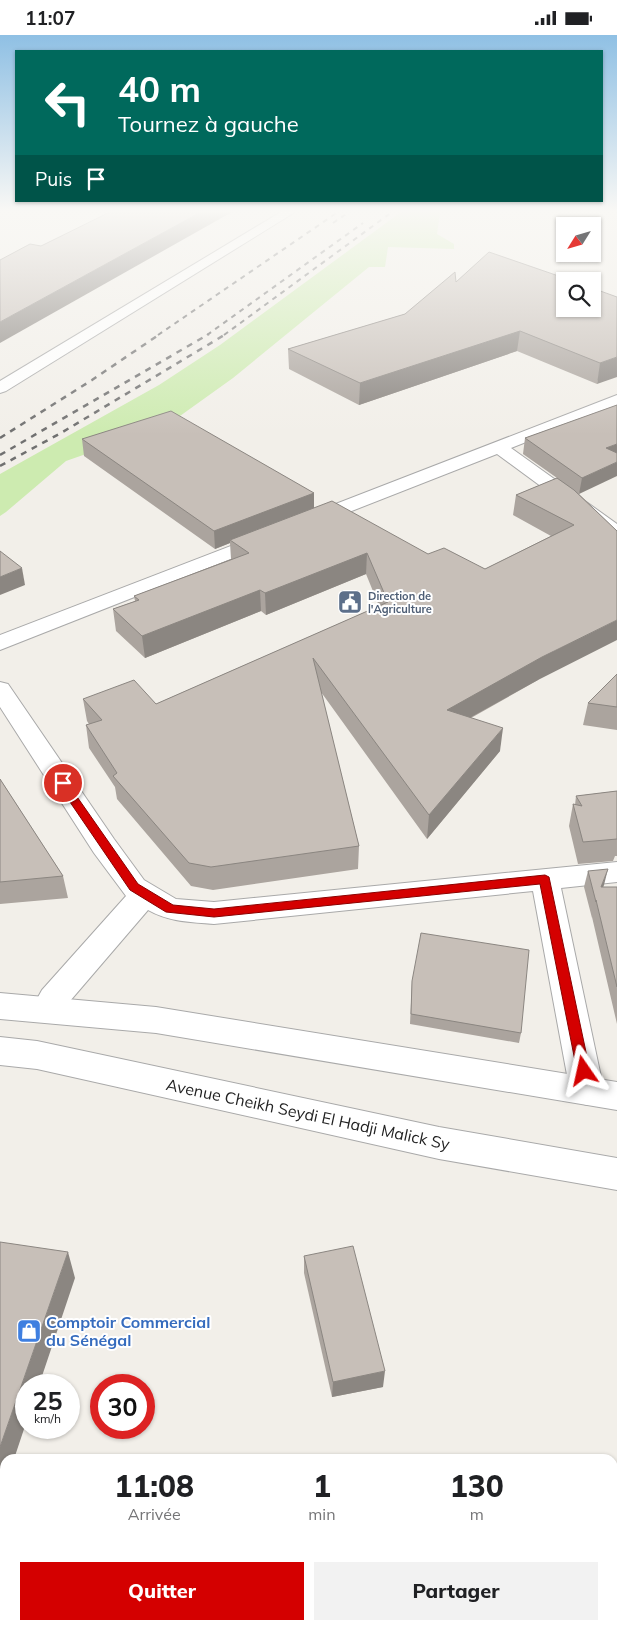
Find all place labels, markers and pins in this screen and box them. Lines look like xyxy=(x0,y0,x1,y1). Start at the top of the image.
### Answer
public building icon: Direction de l'Agriculture xyxy=(337,589,363,615)
place label: Direction de l'Agriculture xyxy=(368,589,432,616)
pin xyxy=(42,762,84,804)
place label: Comptoir Commercial du Sénégal xyxy=(46,1312,210,1350)
shop icon: Comptoir Commercial du Sénégal xyxy=(16,1318,42,1344)

